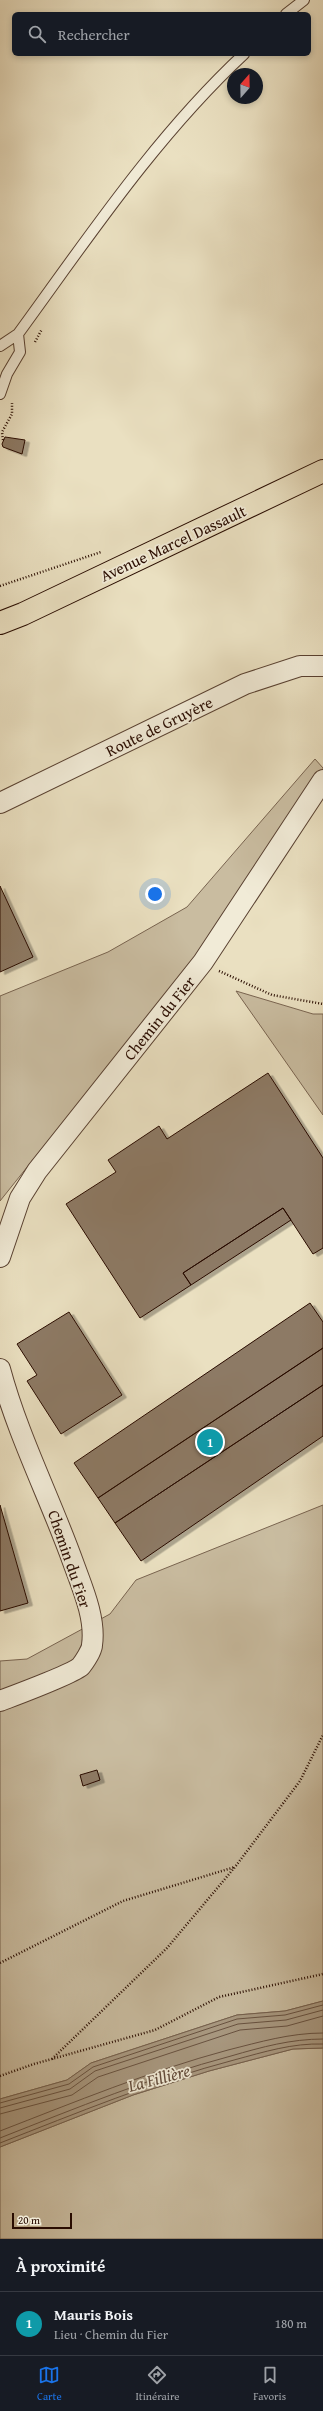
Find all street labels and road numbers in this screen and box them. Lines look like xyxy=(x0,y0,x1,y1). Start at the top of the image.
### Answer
street label: Avenue Marcel Dassault xyxy=(96,498,250,587)
street label: Route de Gruyère xyxy=(101,690,217,762)
street label: Chemin du Fier xyxy=(117,970,201,1065)
street label: Chemin du Fier xyxy=(42,1507,98,1612)

